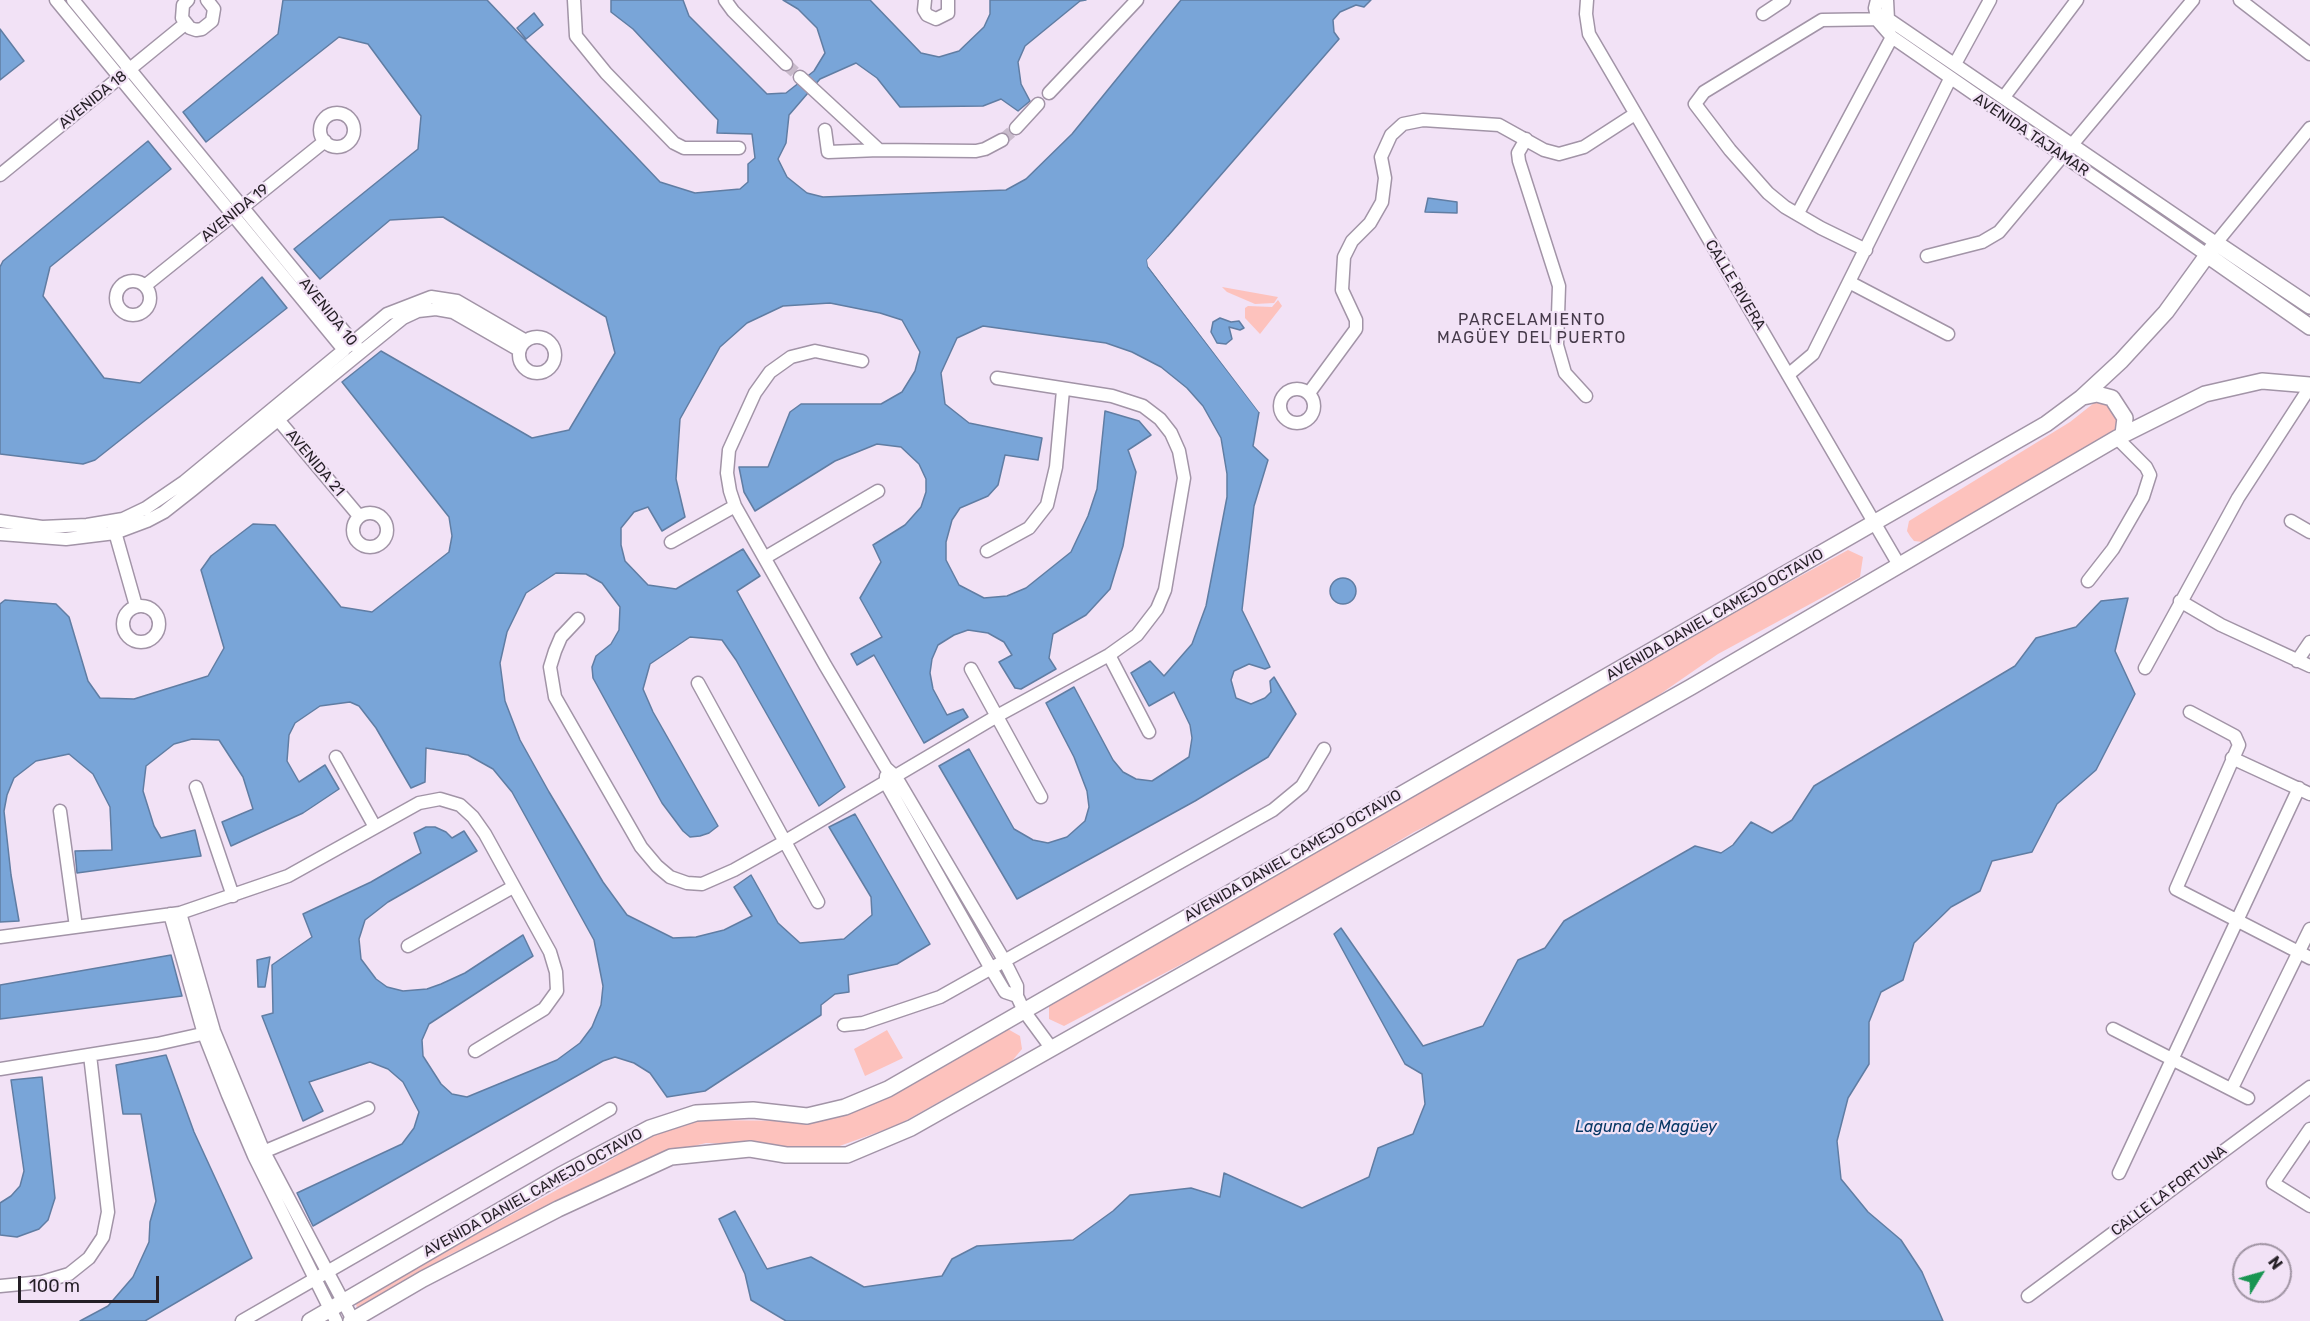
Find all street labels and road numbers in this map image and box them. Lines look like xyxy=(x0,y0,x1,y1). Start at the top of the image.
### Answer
street label: AVENIDA 18 xyxy=(55,67,131,133)
street label: AVENIDA TAJAMAR xyxy=(1970,90,2092,180)
street label: AVENIDA 19 xyxy=(197,180,273,246)
street label: CALLE RIVERA xyxy=(1701,237,1769,333)
street label: AVENIDA 10 xyxy=(295,274,361,350)
street label: AVENIDA 21 xyxy=(282,426,348,500)
street label: AVENIDA DANIEL CAMEJO OCTAVIO xyxy=(1603,545,1827,685)
street label: AVENIDA DANIEL CAMEJO OCTAVIO xyxy=(1181,786,1405,926)
street label: AVENIDA DANIEL CAMEJO OCTAVIO xyxy=(420,1125,646,1261)
street label: CALLE LA FORTUNA xyxy=(2108,1142,2230,1240)

